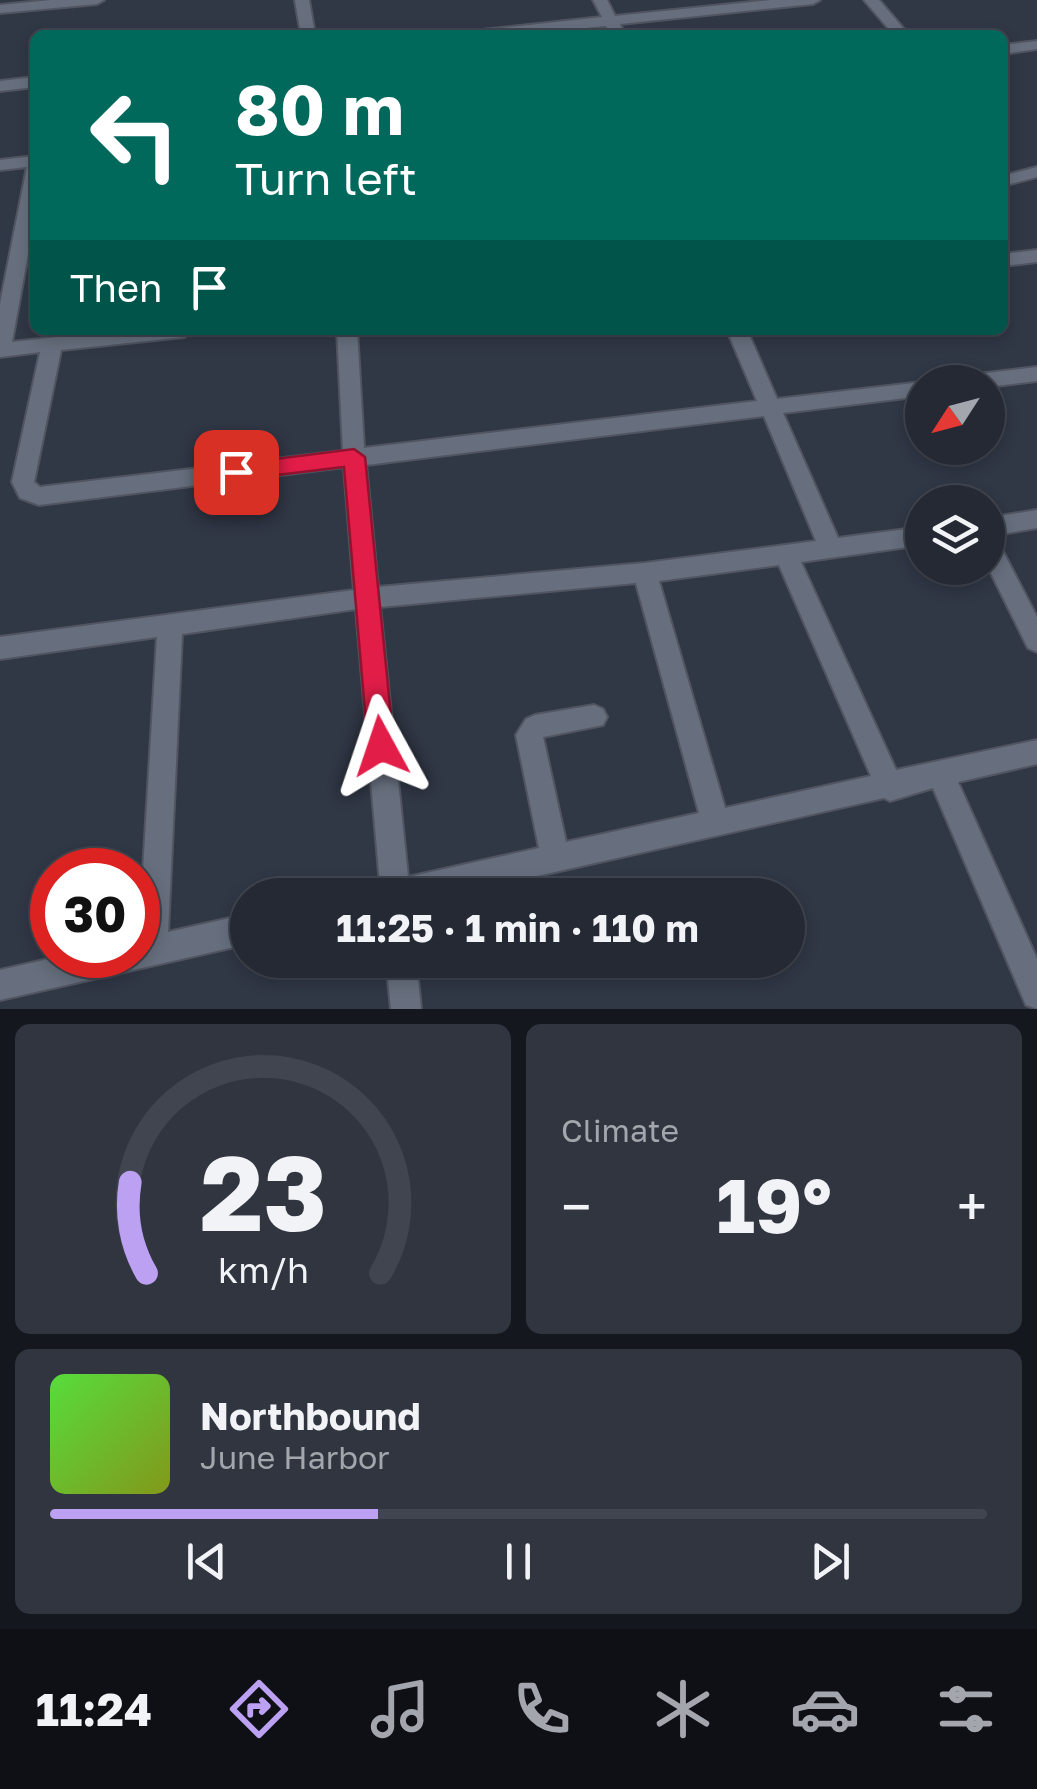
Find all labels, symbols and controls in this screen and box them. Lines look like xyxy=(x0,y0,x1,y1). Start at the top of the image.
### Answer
text: 80 m xyxy=(235,66,404,150)
icon: left xyxy=(70,70,200,200)
text: Turn left xyxy=(235,151,417,205)
icon: arrive xyxy=(182,260,237,315)
text: Then xyxy=(70,265,162,310)
north arrow xyxy=(905,365,1005,465)
map controls xyxy=(905,365,1005,585)
pin xyxy=(194,430,279,515)
icon: arrive xyxy=(209,445,264,500)
button: layers xyxy=(905,485,1005,585)
position arrow xyxy=(329,694,433,798)
speed limit sign: 30 xyxy=(30,848,160,978)
text: 11:25 · 1 min · 110 m xyxy=(336,905,699,950)
text: Climate xyxy=(561,1111,679,1149)
text: 23 xyxy=(200,1129,326,1254)
text: 19° xyxy=(716,1159,832,1250)
text: − xyxy=(561,1173,591,1239)
text: + xyxy=(957,1173,987,1239)
text: km/h xyxy=(218,1248,308,1291)
text: Northbound xyxy=(200,1393,421,1438)
text: June Harbor xyxy=(200,1438,390,1476)
icon: previous xyxy=(179,1534,234,1589)
icon: pause xyxy=(491,1534,546,1589)
icon: next xyxy=(803,1534,858,1589)
icon: directions xyxy=(224,1674,294,1744)
icon: music xyxy=(365,1674,435,1744)
icon: phone xyxy=(507,1674,577,1744)
icon: climate xyxy=(648,1674,718,1744)
icon: car xyxy=(790,1674,860,1744)
icon: filters xyxy=(931,1674,1001,1744)
text: 11:24 xyxy=(36,1682,152,1736)

